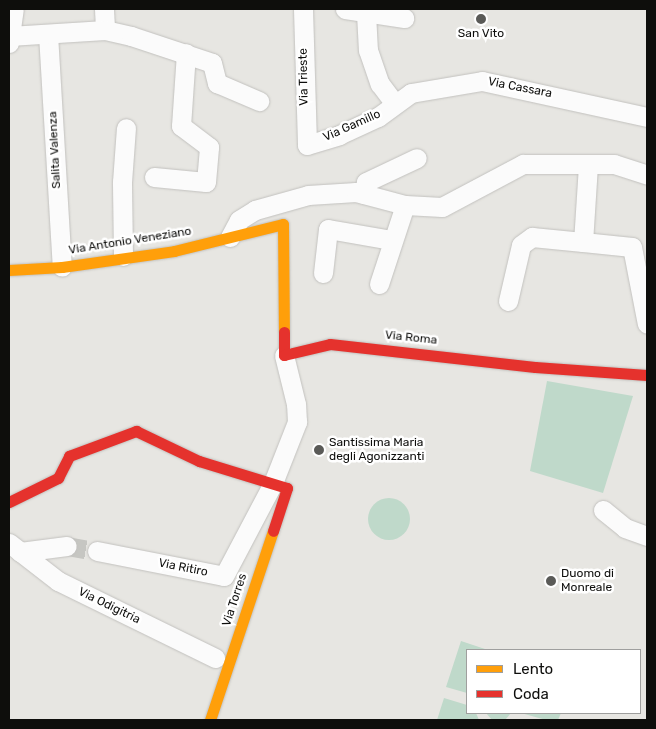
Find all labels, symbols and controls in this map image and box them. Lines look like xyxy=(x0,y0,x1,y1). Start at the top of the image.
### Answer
marker: San Vito xyxy=(475,13,487,25)
place label: San Vito xyxy=(458,27,504,41)
street label: Via Trieste xyxy=(296,48,312,106)
street label: Via Cassara xyxy=(487,75,553,101)
street label: Via Gamillo xyxy=(321,107,383,145)
street label: Salita Valenza xyxy=(46,111,64,189)
street label: Via Antonio Veneziano xyxy=(67,224,193,258)
street label: Via Roma xyxy=(384,328,438,348)
place label: Santissima Maria degli Agonizzanti xyxy=(329,436,425,464)
marker: Santissima Maria degli Agonizzanti xyxy=(313,444,325,456)
street label: Via Ritiro xyxy=(157,556,209,580)
place label: Duomo di Monreale xyxy=(561,567,614,595)
street label: Via Torres xyxy=(220,572,250,628)
marker: Duomo di Monreale xyxy=(545,575,557,587)
street label: Via Odigitria xyxy=(76,585,142,627)
legend xyxy=(466,649,641,714)
text: Lento xyxy=(513,660,553,678)
text: Coda xyxy=(513,685,549,703)

